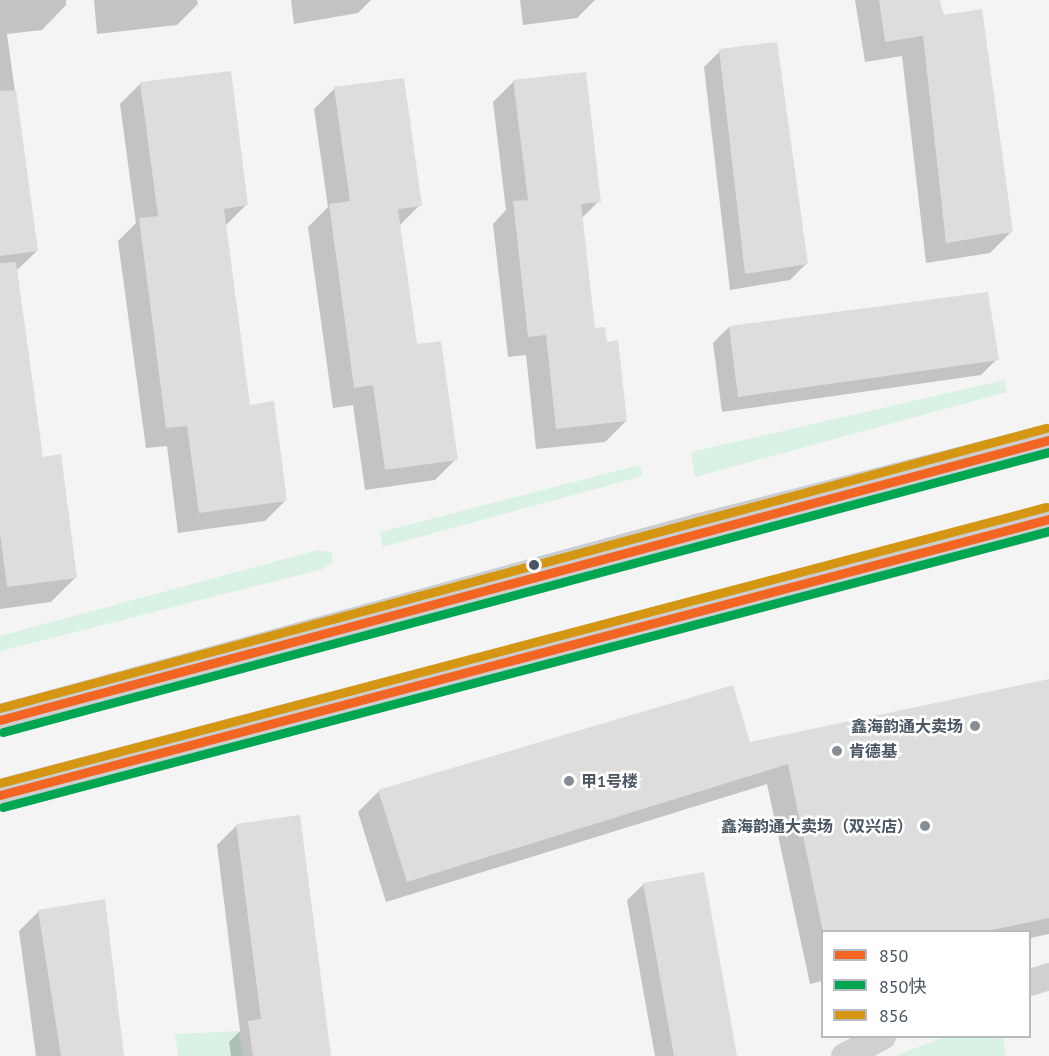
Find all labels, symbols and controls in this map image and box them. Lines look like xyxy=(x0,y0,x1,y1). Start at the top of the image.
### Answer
unlabelled marker xyxy=(528,559,540,571)
place label: 鑫海韵通大卖场 xyxy=(851,716,963,736)
marker: 鑫海韵通大卖场 xyxy=(968,719,982,733)
place label: 肯德基 xyxy=(849,741,897,761)
marker: 肯德基 xyxy=(830,744,844,758)
place label: 甲1号楼 xyxy=(581,771,638,791)
marker: 甲1号楼 xyxy=(562,774,576,788)
place label: 鑫海韵通大卖场（双兴店） xyxy=(721,816,913,836)
marker: 鑫海韵通大卖场（双兴店） xyxy=(918,819,932,833)
legend xyxy=(821,930,1031,1038)
text: 850 xyxy=(879,944,908,967)
text: 850快 xyxy=(879,975,926,998)
text: 856 xyxy=(879,1004,908,1027)

